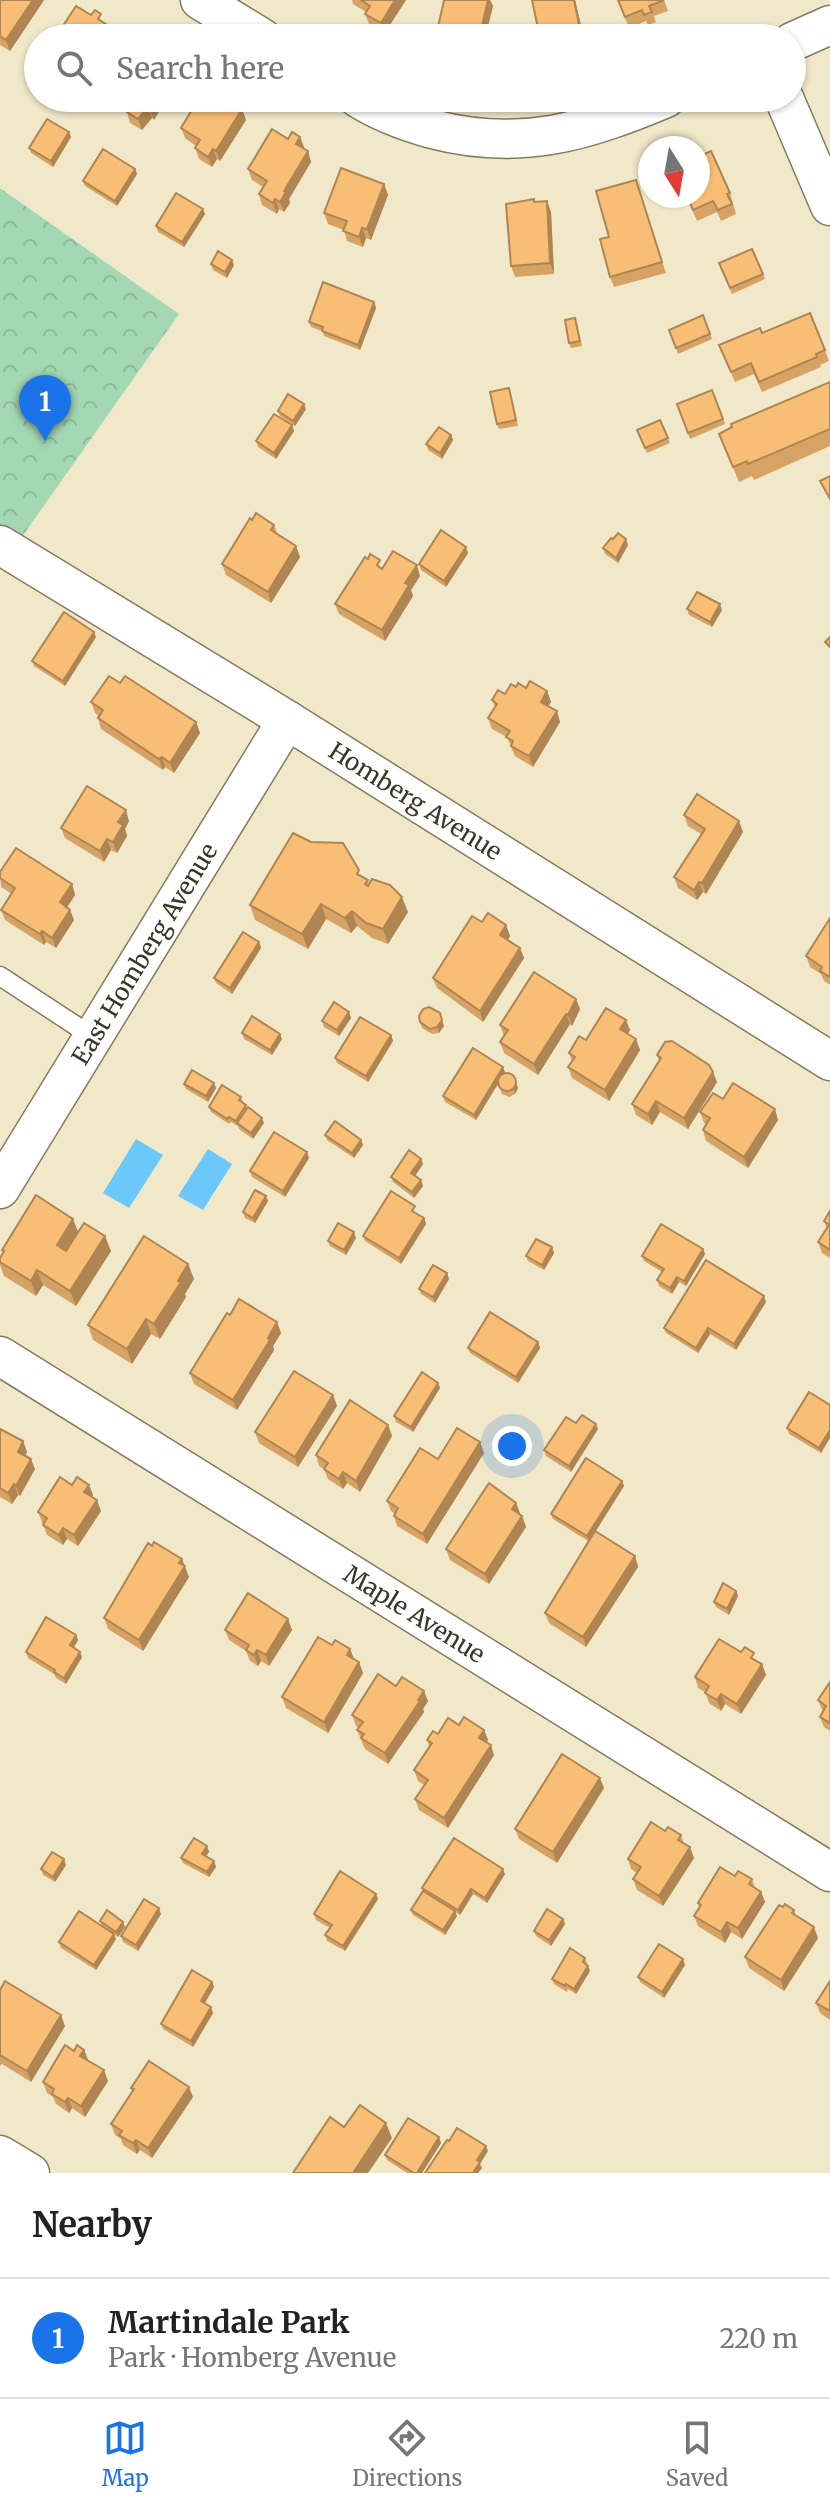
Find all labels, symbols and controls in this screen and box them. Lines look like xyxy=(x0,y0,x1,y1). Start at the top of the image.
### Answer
search box xyxy=(24,24,806,112)
icon: search xyxy=(52,46,96,90)
text: Search here xyxy=(116,49,284,87)
north arrow xyxy=(638,136,710,208)
pin: 1 xyxy=(19,375,71,441)
street label: Homberg Avenue xyxy=(323,735,508,867)
street label: East Homberg Avenue xyxy=(64,837,224,1070)
your location xyxy=(492,1426,532,1466)
street label: Maple Avenue xyxy=(338,1558,491,1669)
text: Nearby xyxy=(32,2204,152,2246)
text: Martindale Park xyxy=(108,2303,350,2341)
text: 1 xyxy=(52,2322,64,2355)
text: 220 m xyxy=(719,2322,798,2355)
text: Park · Homberg Avenue xyxy=(108,2341,396,2374)
tab: Map xyxy=(102,2416,149,2492)
tab: Directions xyxy=(352,2416,462,2492)
tab: Saved xyxy=(666,2416,728,2492)

